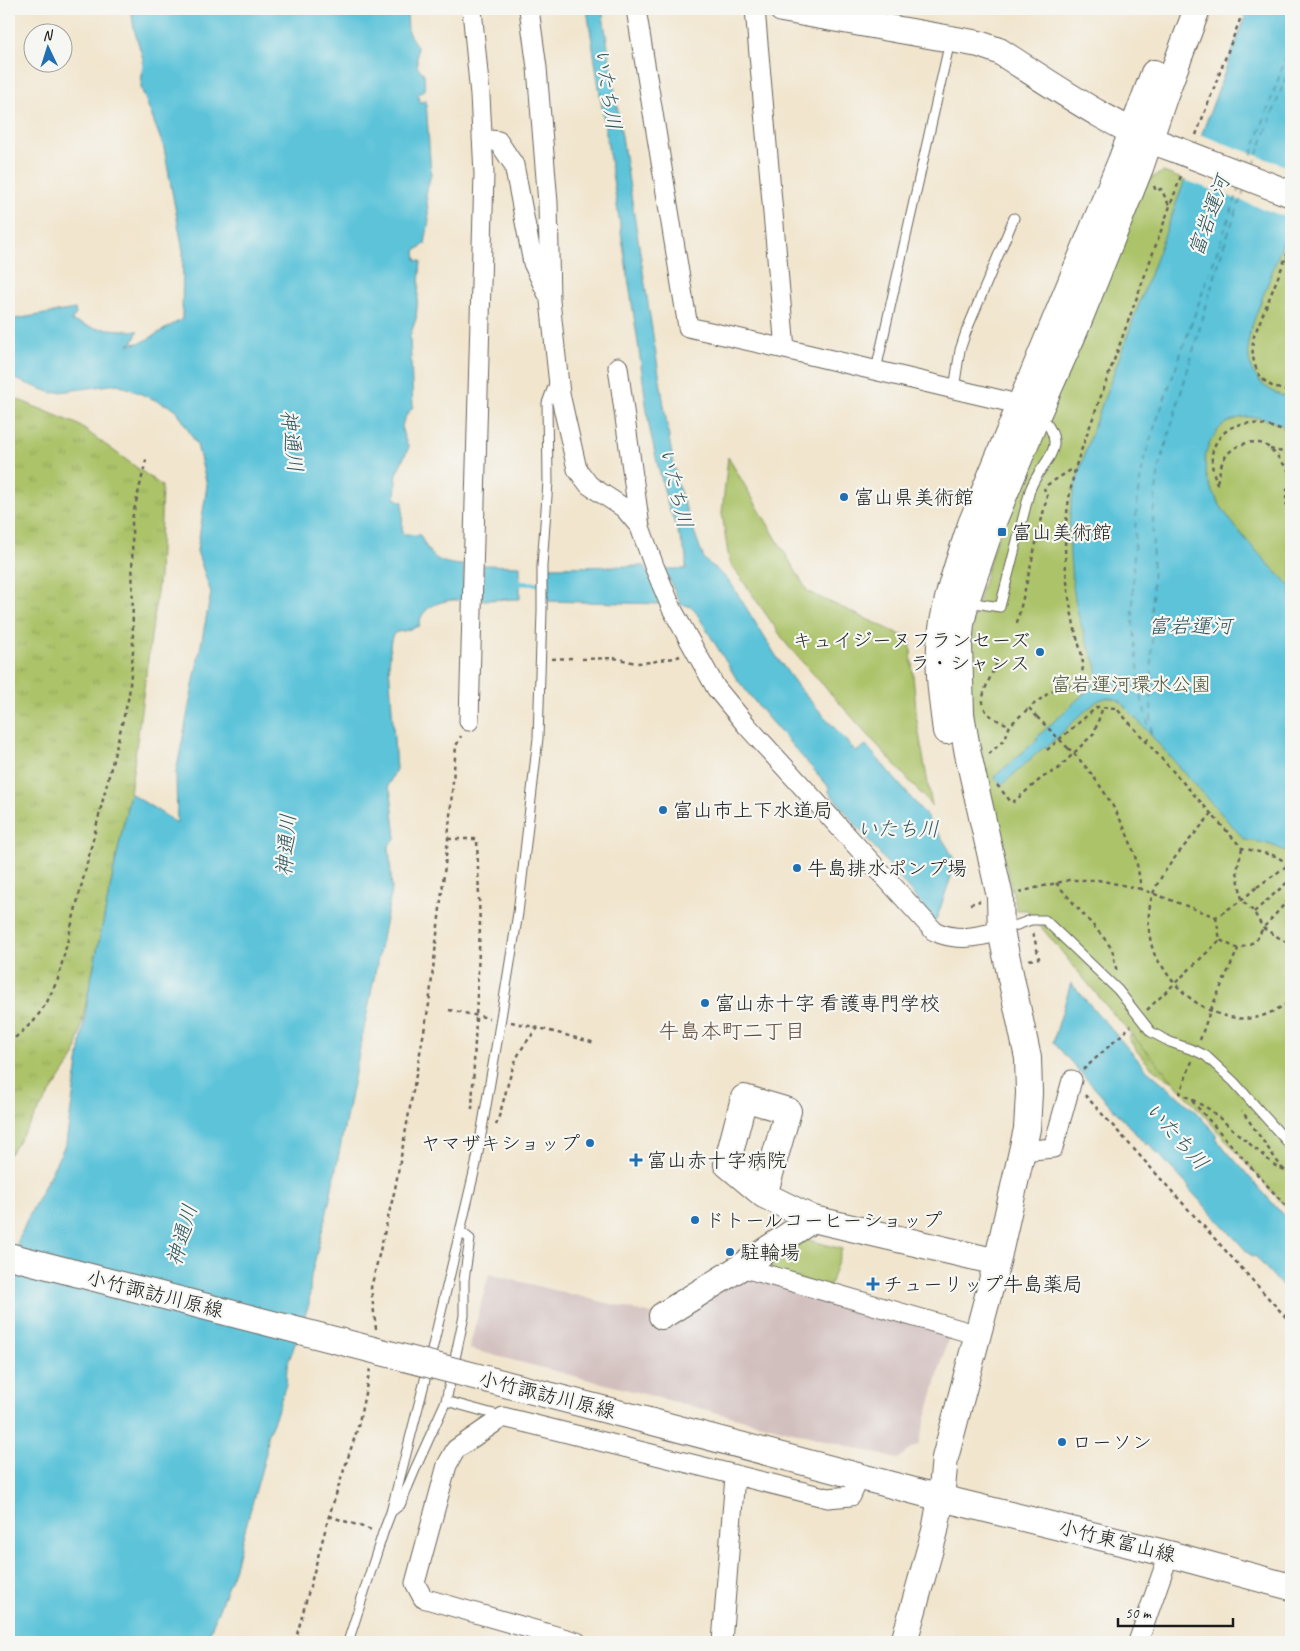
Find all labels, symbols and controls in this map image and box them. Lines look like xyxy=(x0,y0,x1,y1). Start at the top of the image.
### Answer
north arrow xyxy=(22,22,72,72)
text: N xyxy=(42,27,54,44)
water label: いたち川 xyxy=(589,46,627,132)
water label: 富岩運河 xyxy=(1182,169,1237,260)
water label: 神通川 xyxy=(275,408,309,474)
water label: いたち川 xyxy=(653,445,699,531)
place label: 富山県美術館 xyxy=(854,485,974,510)
marker: 富山県美術館 xyxy=(838,491,850,503)
place label: 富山美術館 xyxy=(1012,520,1112,545)
marker: 富山美術館 xyxy=(996,526,1008,538)
water label: 富岩運河 xyxy=(1148,613,1235,639)
place label: キュイジーヌフランセーズ ラ・シャンス xyxy=(792,628,1030,676)
marker: キュイジーヌフランセーズ ラ・シャンス xyxy=(1034,646,1046,658)
park label: 富岩運河環水公園 xyxy=(1051,672,1211,697)
place label: 富山市上下水道局 xyxy=(673,798,833,823)
marker: 富山市上下水道局 xyxy=(657,804,669,816)
water label: 神通川 xyxy=(271,813,301,877)
water label: いたち川 xyxy=(857,816,939,842)
place label: 牛島排水ポンプ場 xyxy=(807,856,967,881)
marker: 牛島排水ポンプ場 xyxy=(791,862,803,874)
place label: 富山赤十字 看護専門学校 xyxy=(715,991,940,1016)
marker: 富山赤十字 看護専門学校 xyxy=(699,997,711,1009)
district label: 牛島本町二丁目 xyxy=(659,1018,806,1044)
water label: いたち川 xyxy=(1140,1097,1214,1175)
place label: ヤマザキショップ xyxy=(421,1131,580,1156)
marker: ヤマザキショップ xyxy=(584,1137,596,1149)
place label: 富山赤十字病院 xyxy=(647,1148,787,1173)
marker: 富山赤十字病院 xyxy=(629,1153,643,1167)
water label: 神通川 xyxy=(161,1201,203,1269)
place label: ドトールコーヒーショップ xyxy=(705,1208,942,1233)
marker: ドトールコーヒーショップ xyxy=(689,1214,701,1226)
place label: 駐輪場 xyxy=(740,1240,800,1265)
marker: 駐輪場 xyxy=(724,1246,736,1258)
street label: 小竹諏訪川原線 xyxy=(84,1265,226,1323)
place label: チューリップ牛島薬局 xyxy=(883,1272,1083,1297)
marker: チューリップ牛島薬局 xyxy=(867,1278,879,1290)
street label: 小竹諏訪川原線 xyxy=(476,1366,618,1424)
place label: ローソン xyxy=(1072,1430,1152,1455)
marker: ローソン xyxy=(1056,1436,1068,1448)
street label: 小竹東富山線 xyxy=(1056,1514,1178,1568)
scale bar xyxy=(1118,1596,1232,1628)
text: 50 m xyxy=(1125,1604,1152,1623)

